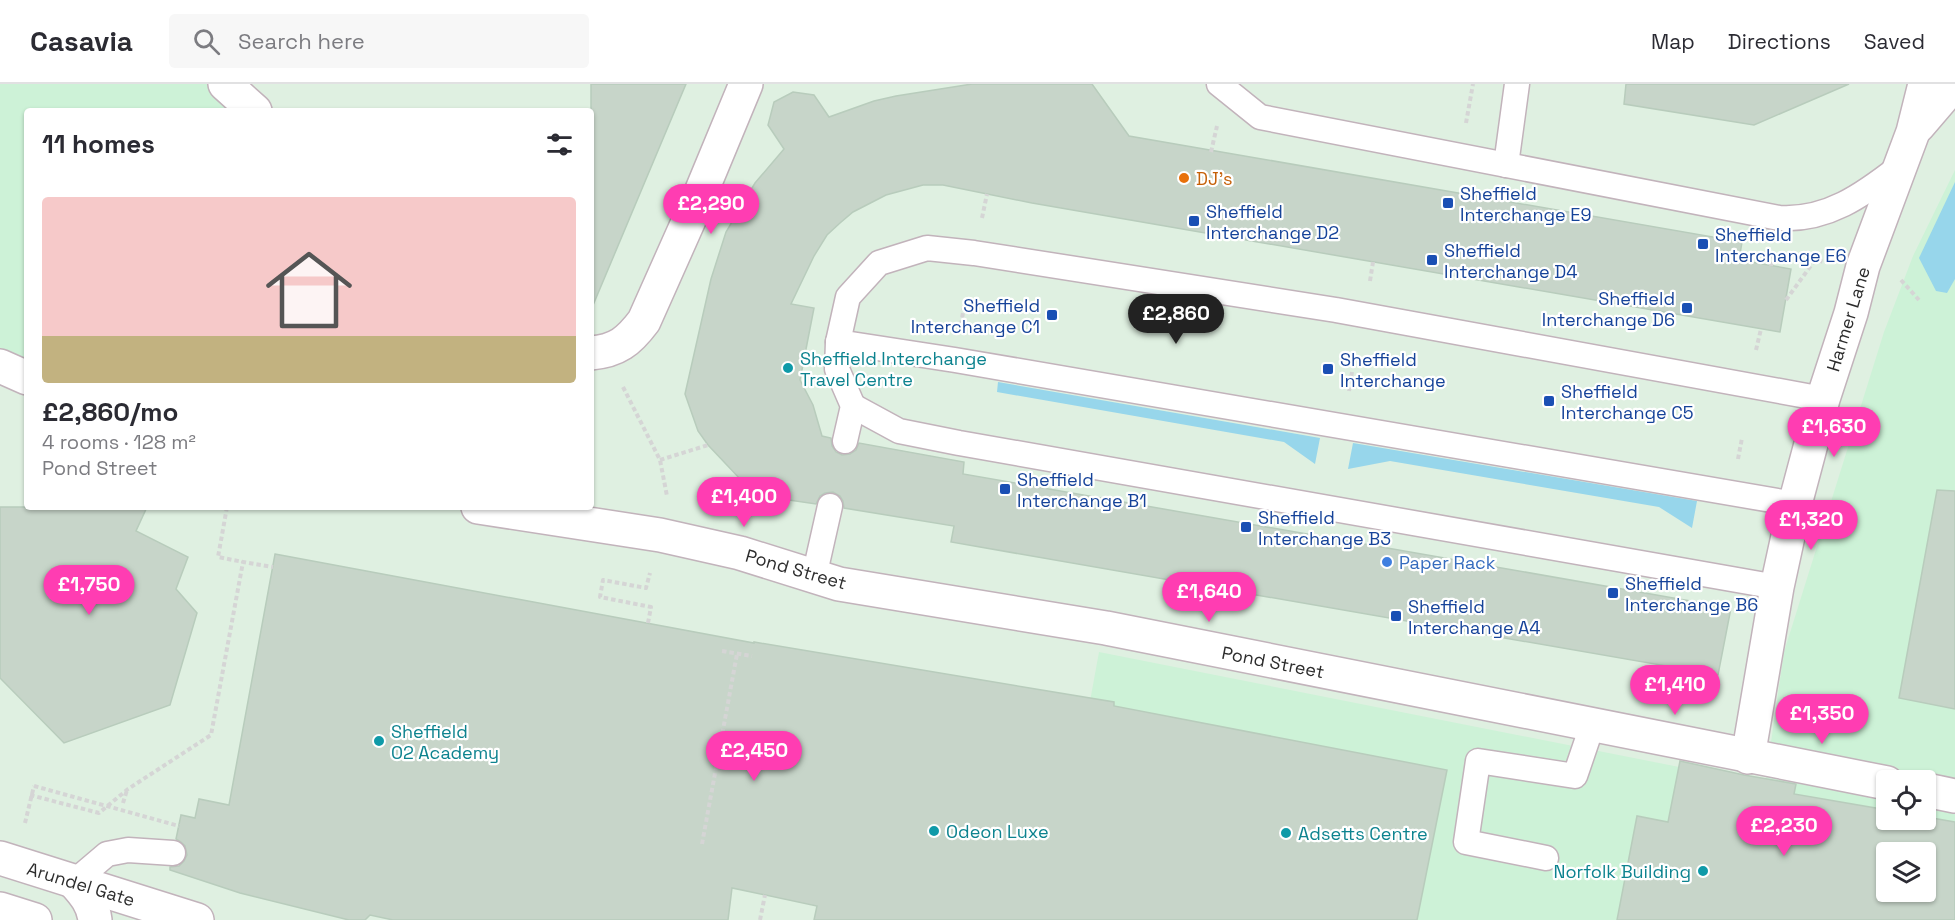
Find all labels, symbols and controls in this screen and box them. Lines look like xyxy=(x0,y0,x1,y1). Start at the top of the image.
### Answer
search box xyxy=(169,14,589,68)
text: Casavia xyxy=(30,23,133,59)
icon: search xyxy=(190,25,223,58)
text: Search here xyxy=(238,27,365,55)
text: Map xyxy=(1651,28,1695,55)
text: Directions xyxy=(1728,28,1831,55)
text: Saved xyxy=(1864,28,1925,55)
text: 11 homes xyxy=(42,127,155,161)
icon: filters xyxy=(543,128,576,161)
place label: DJ’s xyxy=(1196,167,1233,190)
marker: DJ’s xyxy=(1177,171,1191,185)
place label: Sheffield Interchange E9 xyxy=(1460,182,1591,226)
pin: £2,290 xyxy=(662,184,760,235)
text: £2,290 xyxy=(677,190,745,216)
marker: Sheffield Interchange E9 xyxy=(1441,196,1455,210)
place label: Sheffield Interchange D2 xyxy=(1206,200,1339,244)
marker: Sheffield Interchange D2 xyxy=(1187,214,1201,228)
place label: Sheffield Interchange E6 xyxy=(1715,223,1846,267)
icon: home xyxy=(255,236,363,344)
marker: Sheffield Interchange E6 xyxy=(1696,237,1710,251)
place label: Sheffield Interchange D4 xyxy=(1444,239,1577,283)
marker: Sheffield Interchange D4 xyxy=(1425,253,1439,267)
street label: Harmer Lane xyxy=(1821,264,1875,374)
place label: Sheffield Interchange D6 xyxy=(1542,287,1675,331)
place label: Sheffield Interchange C1 xyxy=(911,294,1040,338)
pin: £2,860 xyxy=(1127,294,1225,345)
text: £2,860 xyxy=(1142,300,1210,326)
marker: Sheffield Interchange D6 xyxy=(1680,301,1694,315)
marker: Sheffield Interchange C1 xyxy=(1045,308,1059,322)
place label: Sheffield Interchange Travel Centre xyxy=(800,347,987,391)
place label: Sheffield Interchange xyxy=(1340,348,1446,392)
marker: Sheffield Interchange Travel Centre xyxy=(781,361,795,375)
marker: Sheffield Interchange xyxy=(1321,362,1335,376)
place label: Sheffield Interchange C5 xyxy=(1561,380,1694,424)
marker: Sheffield Interchange C5 xyxy=(1542,394,1556,408)
text: £2,860/mo xyxy=(42,395,178,429)
pin: £1,630 xyxy=(1785,407,1883,458)
text: £1,630 xyxy=(1802,413,1866,439)
text: 4 rooms · 128 m² xyxy=(42,429,196,455)
text: Pond Street xyxy=(42,455,157,481)
place label: Sheffield Interchange B1 xyxy=(1017,468,1147,512)
pin: £1,400 xyxy=(695,477,793,528)
marker: Sheffield Interchange B1 xyxy=(998,482,1012,496)
text: £1,400 xyxy=(711,483,777,509)
pin: £1,320 xyxy=(1762,500,1860,551)
place label: Sheffield Interchange B3 xyxy=(1258,506,1391,550)
text: £1,320 xyxy=(1779,506,1843,532)
marker: Sheffield Interchange B3 xyxy=(1239,520,1253,534)
street label: Pond Street xyxy=(743,544,849,594)
place label: Paper Rack xyxy=(1399,551,1496,574)
marker: Paper Rack xyxy=(1380,555,1394,569)
pin: £1,750 xyxy=(40,565,138,616)
text: £1,750 xyxy=(57,571,121,597)
pin: £1,640 xyxy=(1160,572,1258,623)
place label: Sheffield Interchange B6 xyxy=(1625,572,1758,616)
text: £1,640 xyxy=(1176,578,1242,604)
marker: Sheffield Interchange B6 xyxy=(1606,586,1620,600)
place label: Sheffield Interchange A4 xyxy=(1408,595,1541,639)
marker: Sheffield Interchange A4 xyxy=(1389,609,1403,623)
street label: Pond Street xyxy=(1220,641,1326,683)
pin: £1,410 xyxy=(1626,665,1724,716)
text: £1,410 xyxy=(1644,671,1706,697)
pin: £1,350 xyxy=(1773,694,1871,745)
text: £1,350 xyxy=(1790,700,1854,726)
place label: Sheffield O2 Academy xyxy=(391,720,499,764)
pin: £2,450 xyxy=(705,731,803,782)
marker: Sheffield O2 Academy xyxy=(372,734,386,748)
text: £2,450 xyxy=(720,737,788,763)
map controls xyxy=(1876,770,1936,902)
button: locate xyxy=(1876,770,1936,830)
pin: £2,230 xyxy=(1735,806,1833,857)
text: £2,230 xyxy=(1750,812,1818,838)
place label: Odeon Luxe xyxy=(946,820,1049,843)
place label: Adsetts Centre xyxy=(1298,822,1428,845)
marker: Odeon Luxe xyxy=(927,824,941,838)
marker: Adsetts Centre xyxy=(1279,826,1293,840)
button: layers xyxy=(1876,842,1936,902)
street label: Arundel Gate xyxy=(24,857,138,911)
place label: Norfolk Building xyxy=(1553,860,1691,883)
marker: Norfolk Building xyxy=(1696,864,1710,878)

